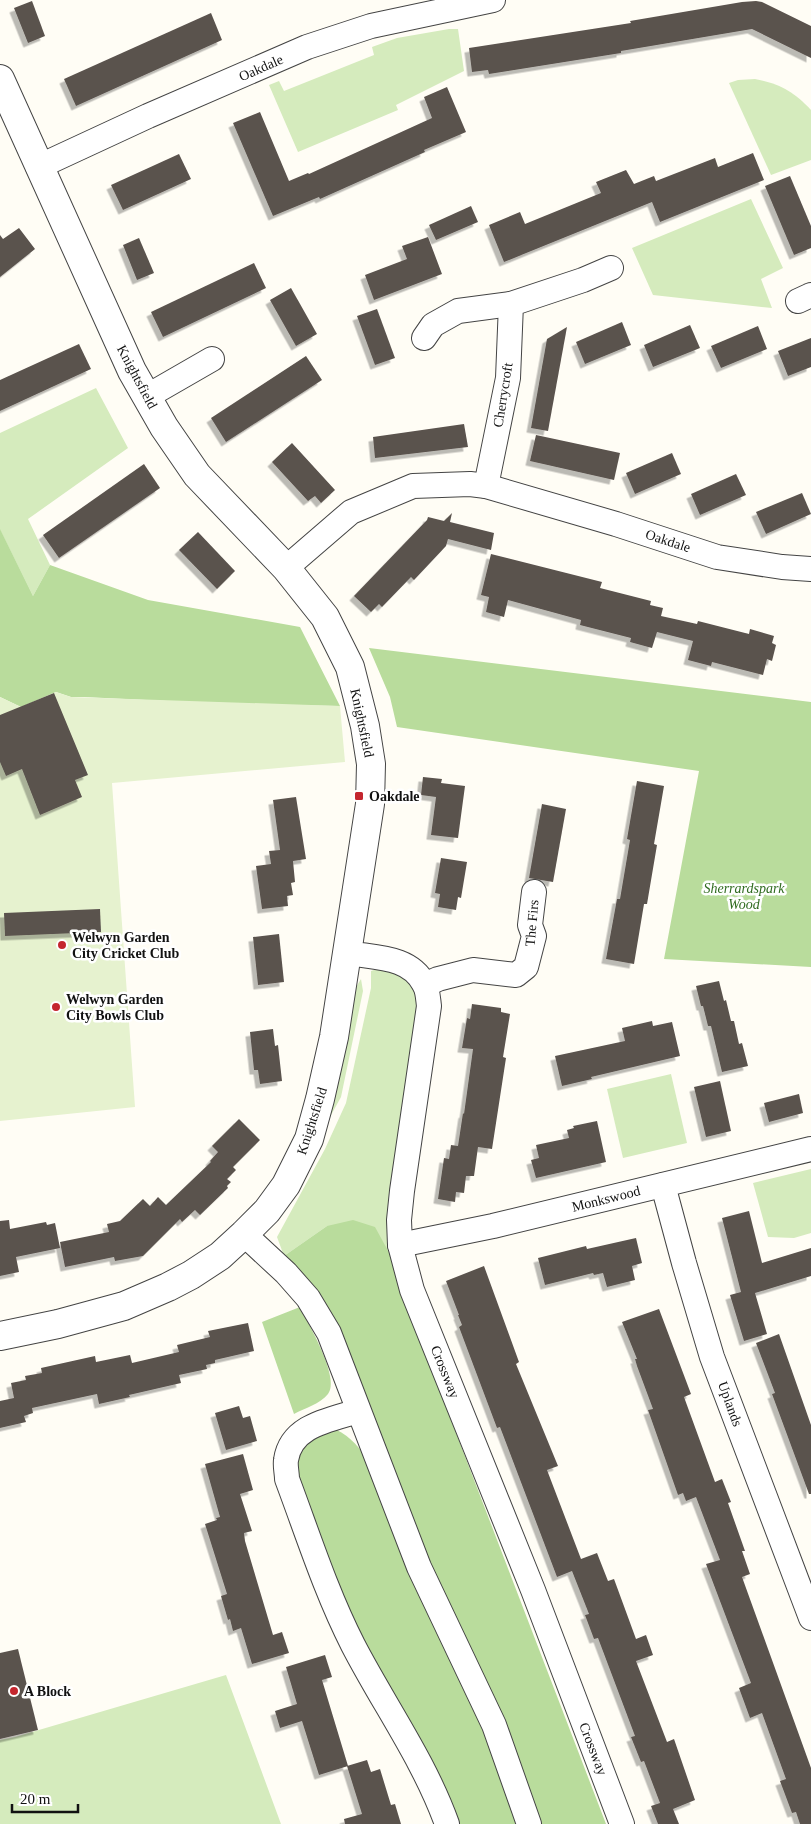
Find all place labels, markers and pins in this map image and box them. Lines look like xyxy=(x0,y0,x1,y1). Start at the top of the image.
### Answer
place label: Oakdale xyxy=(369,789,420,804)
marker: Oakdale xyxy=(353,790,365,802)
place label: Welwyn Garden City Cricket Club xyxy=(72,930,180,961)
marker: Welwyn Garden City Cricket Club xyxy=(56,939,68,951)
place label: Welwyn Garden City Bowls Club xyxy=(66,992,164,1023)
marker: Welwyn Garden City Bowls Club xyxy=(50,1001,62,1013)
place label: A Block xyxy=(24,1684,71,1699)
marker: A Block xyxy=(8,1685,20,1697)

